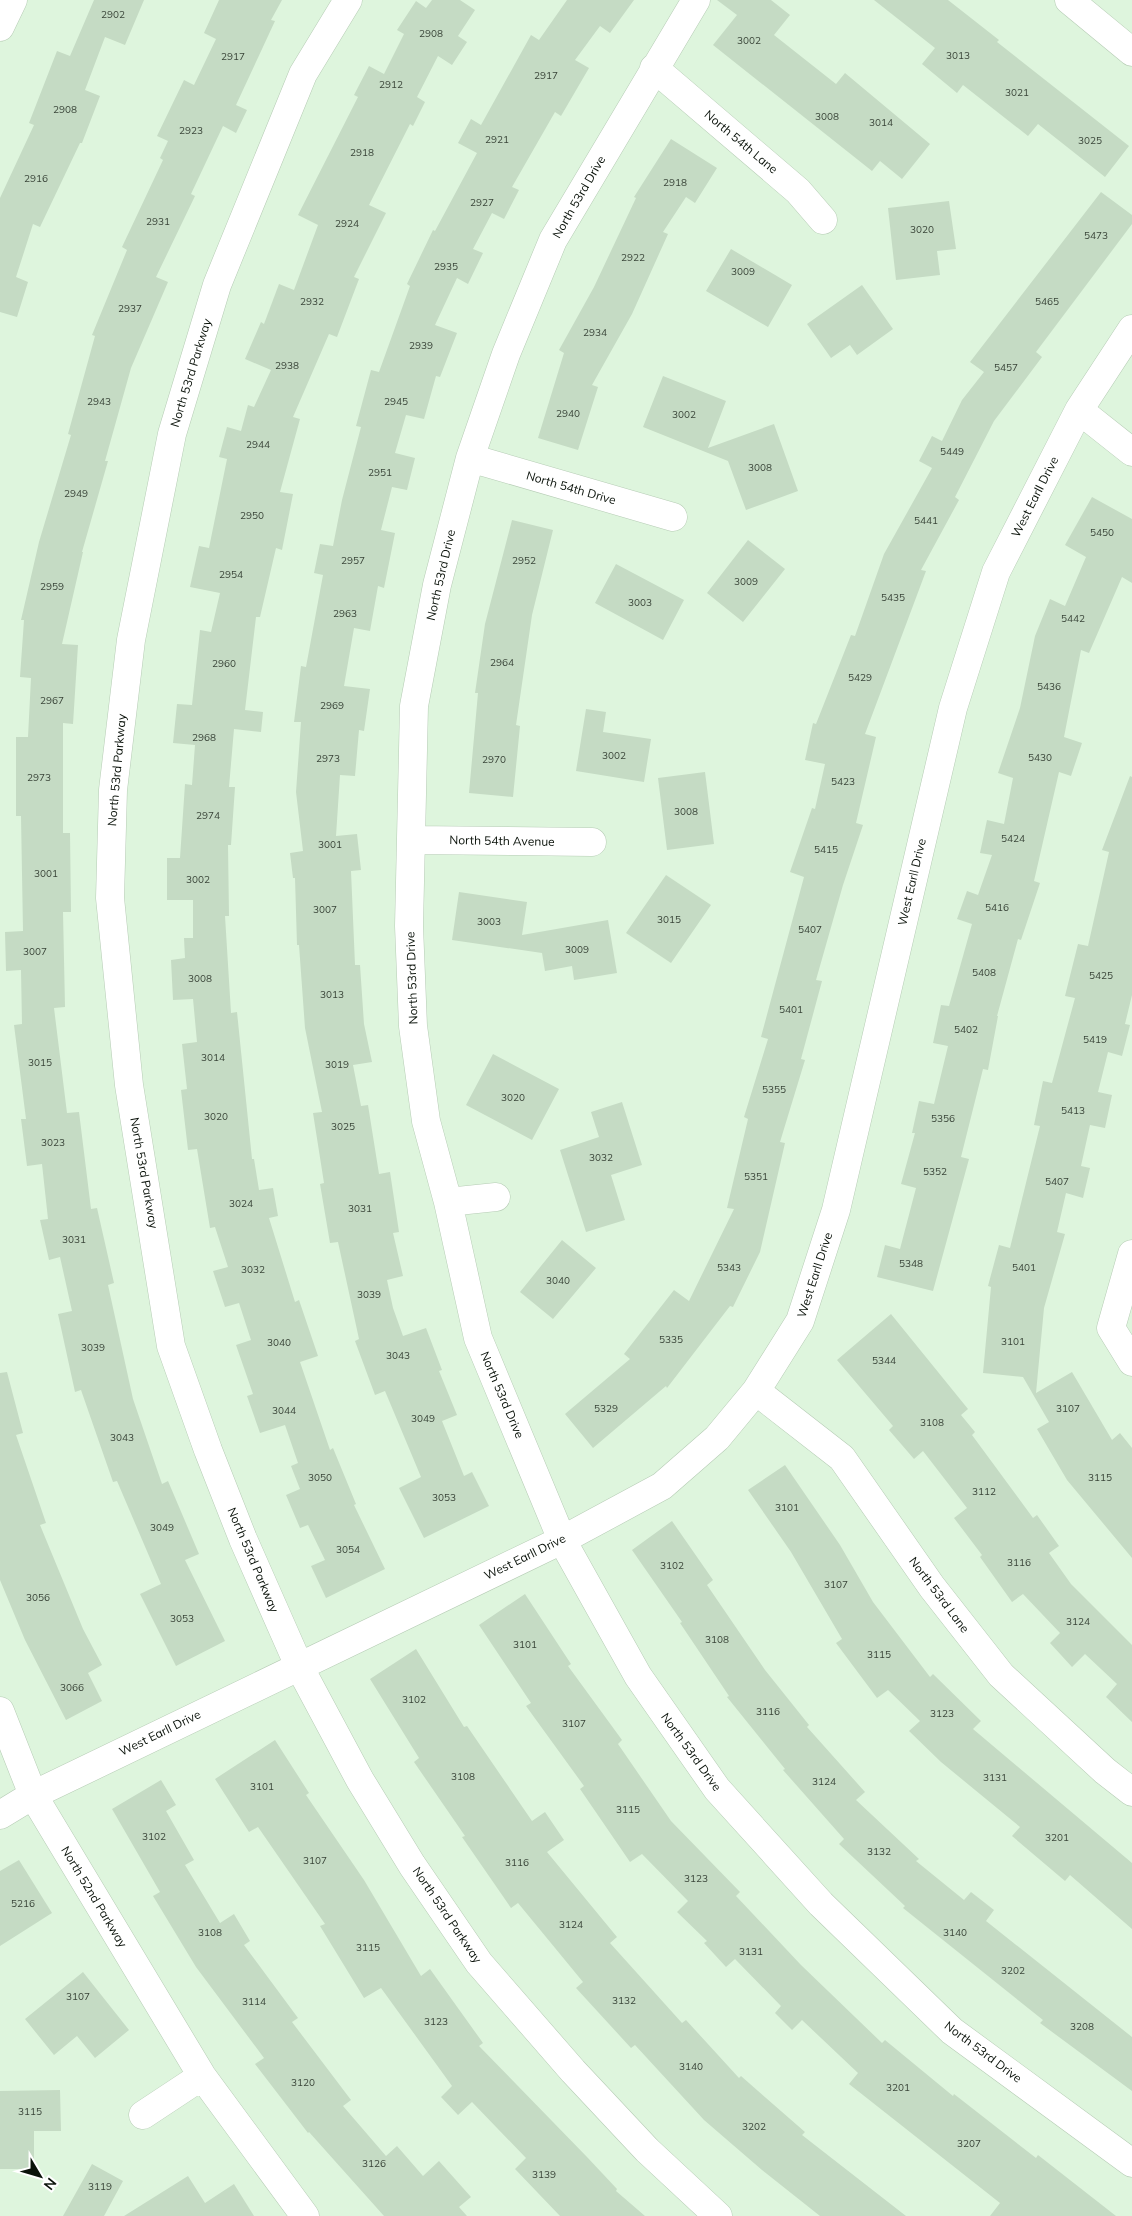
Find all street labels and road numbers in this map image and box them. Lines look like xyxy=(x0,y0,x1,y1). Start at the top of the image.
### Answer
street label: North 54th Lane xyxy=(702,107,781,177)
street label: North 53rd Drive xyxy=(549,153,608,241)
street label: North 53rd Parkway xyxy=(167,316,214,429)
street label: West Earll Drive xyxy=(1008,454,1061,540)
street label: North 54th Drive xyxy=(525,468,618,507)
street label: North 53rd Drive xyxy=(423,528,458,622)
street label: North 53rd Parkway xyxy=(104,713,129,827)
street label: North 54th Avenue xyxy=(449,832,555,849)
street label: West Earll Drive xyxy=(894,837,929,927)
street label: North 53rd Drive xyxy=(402,931,421,1025)
street label: North 53rd Parkway xyxy=(127,1116,162,1230)
street label: West Earll Drive xyxy=(794,1230,835,1319)
street label: North 53rd Drive xyxy=(477,1349,528,1440)
street label: North 53rd Parkway xyxy=(225,1505,283,1615)
street label: West Earll Drive xyxy=(482,1530,568,1583)
street label: North 53rd Lane xyxy=(906,1554,973,1636)
street label: West Earll Drive xyxy=(117,1706,203,1759)
street label: North 53rd Drive xyxy=(658,1710,725,1794)
street label: North 52nd Parkway xyxy=(58,1843,131,1951)
street label: North 53rd Parkway xyxy=(410,1864,486,1966)
street label: North 53rd Drive xyxy=(942,2018,1025,2086)

